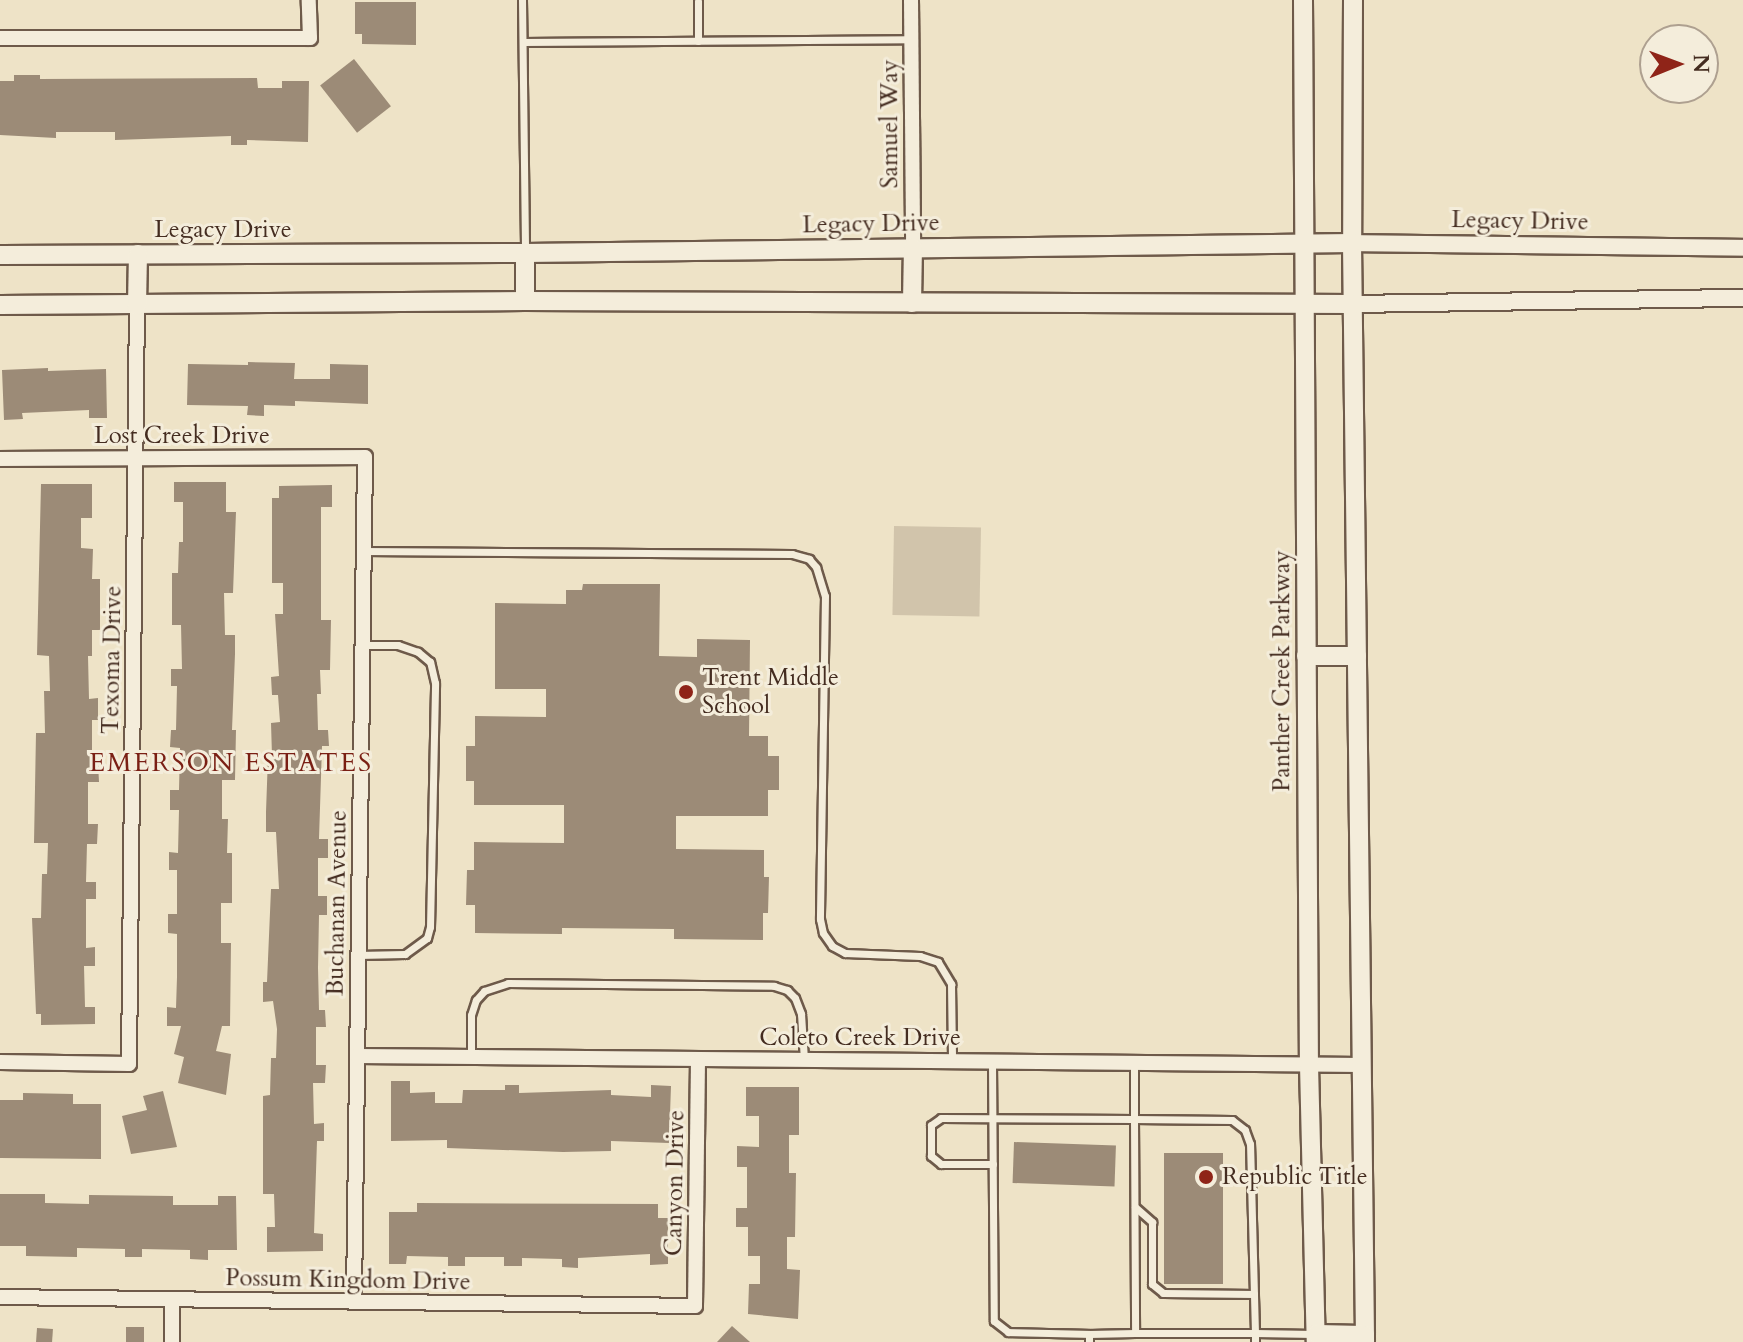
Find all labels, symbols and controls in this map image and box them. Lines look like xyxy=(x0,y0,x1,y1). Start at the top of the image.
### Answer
north arrow xyxy=(1639,24,1719,104)
text: N xyxy=(1686,54,1716,73)
street label: Samuel Way xyxy=(876,60,904,188)
street label: Legacy Drive xyxy=(1451,205,1589,237)
street label: Legacy Drive xyxy=(802,208,940,240)
street label: Legacy Drive xyxy=(154,216,292,244)
street label: Lost Creek Drive xyxy=(94,422,270,450)
street label: Panther Creek Parkway xyxy=(1268,550,1296,792)
street label: Texoma Drive xyxy=(96,585,128,735)
place label: Trent Middle School xyxy=(702,664,839,720)
marker: Trent Middle School xyxy=(677,683,695,701)
district label: EMERSON ESTATES xyxy=(89,747,373,779)
street label: Buchanan Avenue xyxy=(321,810,353,996)
street label: Coleto Creek Drive xyxy=(759,1024,961,1052)
street label: Canyon Drive xyxy=(659,1110,691,1256)
place label: Republic Title xyxy=(1222,1163,1368,1191)
marker: Republic Title xyxy=(1197,1168,1215,1186)
street label: Possum Kingdom Drive xyxy=(225,1263,471,1297)

